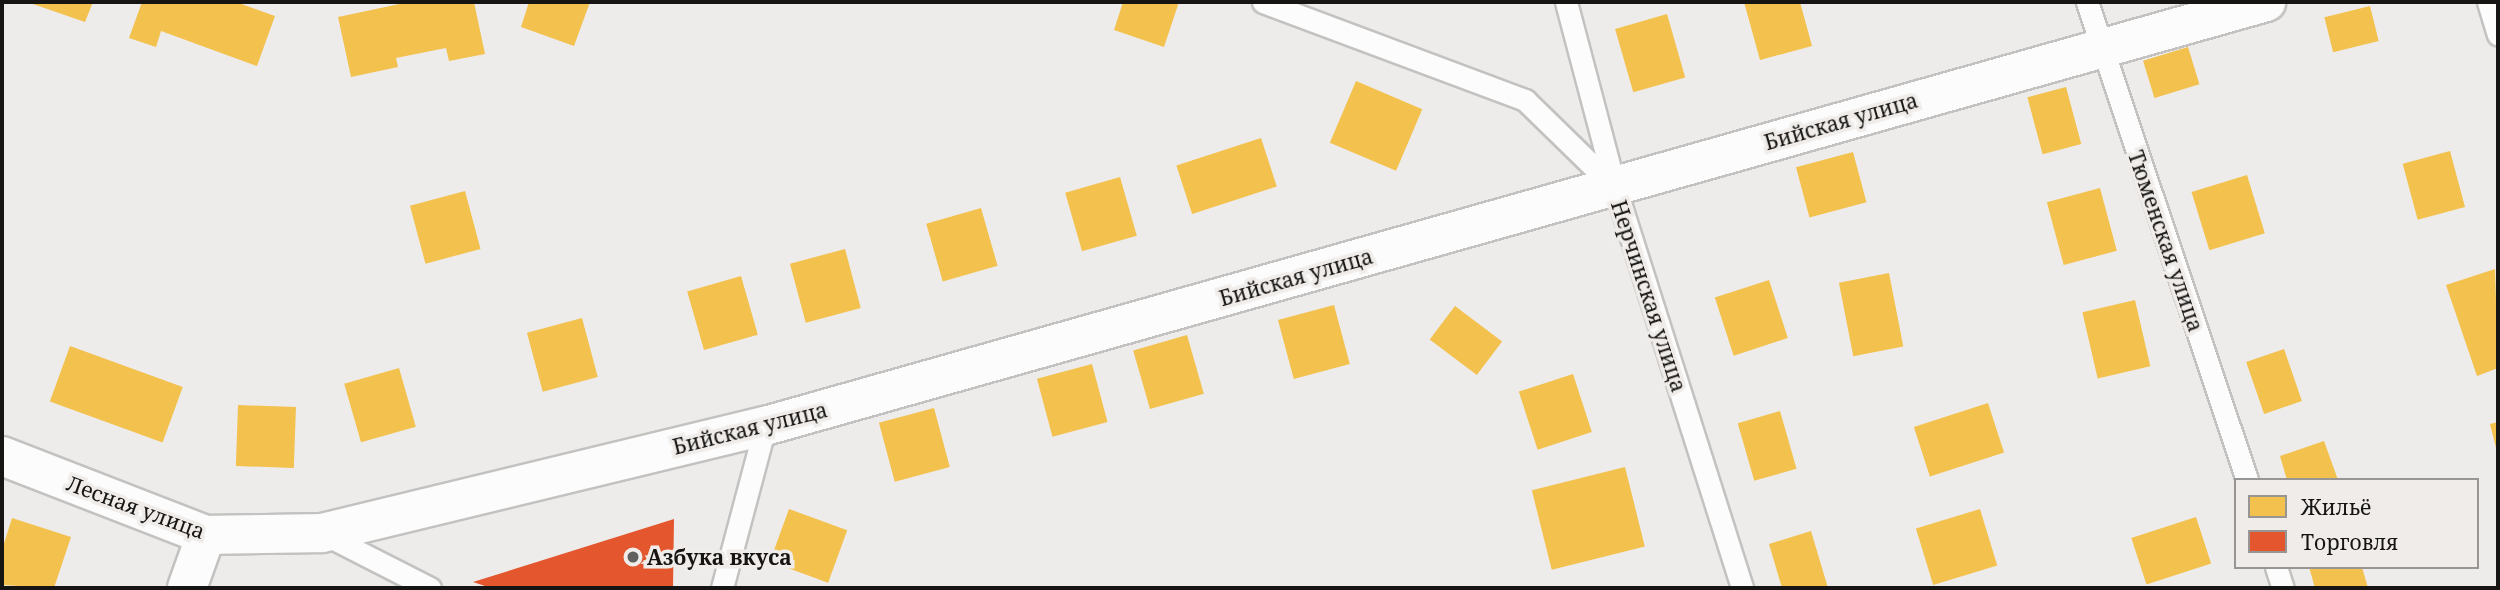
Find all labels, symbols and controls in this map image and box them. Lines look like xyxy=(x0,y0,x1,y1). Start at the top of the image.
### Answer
street label: Бийская улица xyxy=(1761,87,1921,155)
street label: Тюменская улица xyxy=(2123,147,2209,335)
street label: Нерчинская улица xyxy=(1606,197,1692,395)
street label: Бийская улица xyxy=(1216,243,1376,311)
street label: Бийская улица xyxy=(670,397,830,459)
street label: Лесная улица xyxy=(63,470,209,544)
legend xyxy=(2234,478,2479,569)
text: Жильё xyxy=(2301,493,2371,521)
text: Торговля xyxy=(2301,528,2398,556)
place label: Азбука вкуса xyxy=(647,544,792,570)
marker: Азбука вкуса xyxy=(625,549,641,565)

